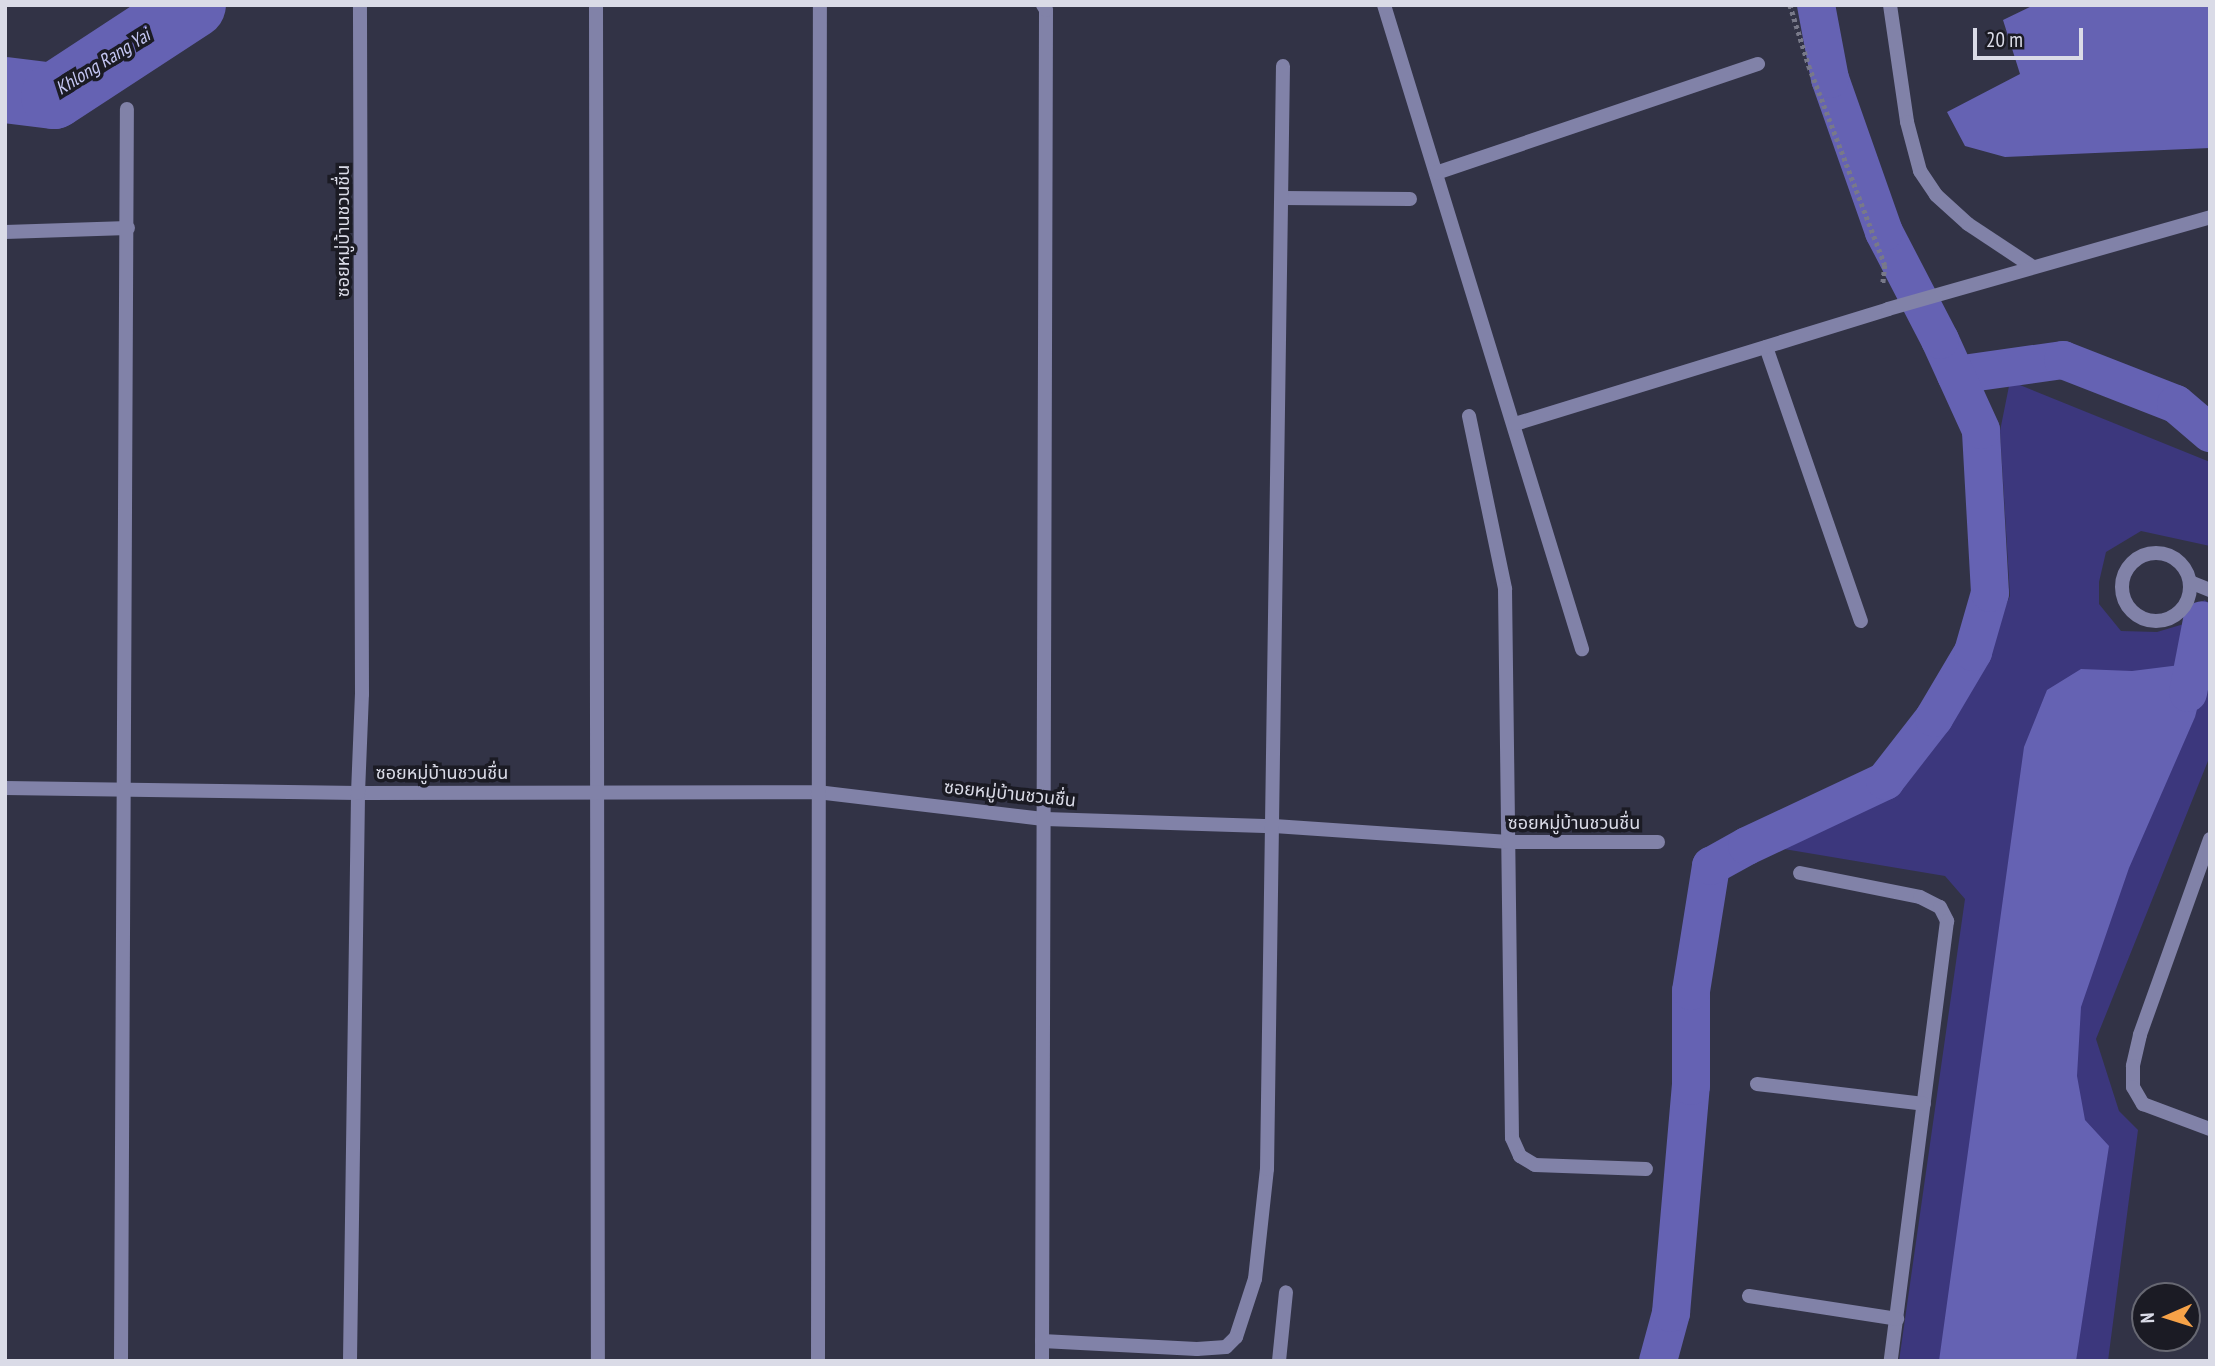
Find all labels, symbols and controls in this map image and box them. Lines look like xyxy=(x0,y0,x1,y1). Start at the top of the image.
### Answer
scale bar xyxy=(1977,14,2087,58)
water label: Khlong Rang Yai xyxy=(51,24,155,100)
text: 20 m xyxy=(1986,26,2023,53)
street label: ซอยหมู่บ้านชวนชื่น xyxy=(332,165,354,297)
street label: ซอยหมู่บ้านชวนชื่น xyxy=(376,762,508,784)
street label: ซอยหมู่บ้านชวนชื่น xyxy=(943,776,1077,812)
street label: ซอยหมู่บ้านชวนชื่น xyxy=(1508,812,1640,834)
north arrow xyxy=(2131,1282,2201,1352)
text: N xyxy=(2135,1312,2159,1324)

